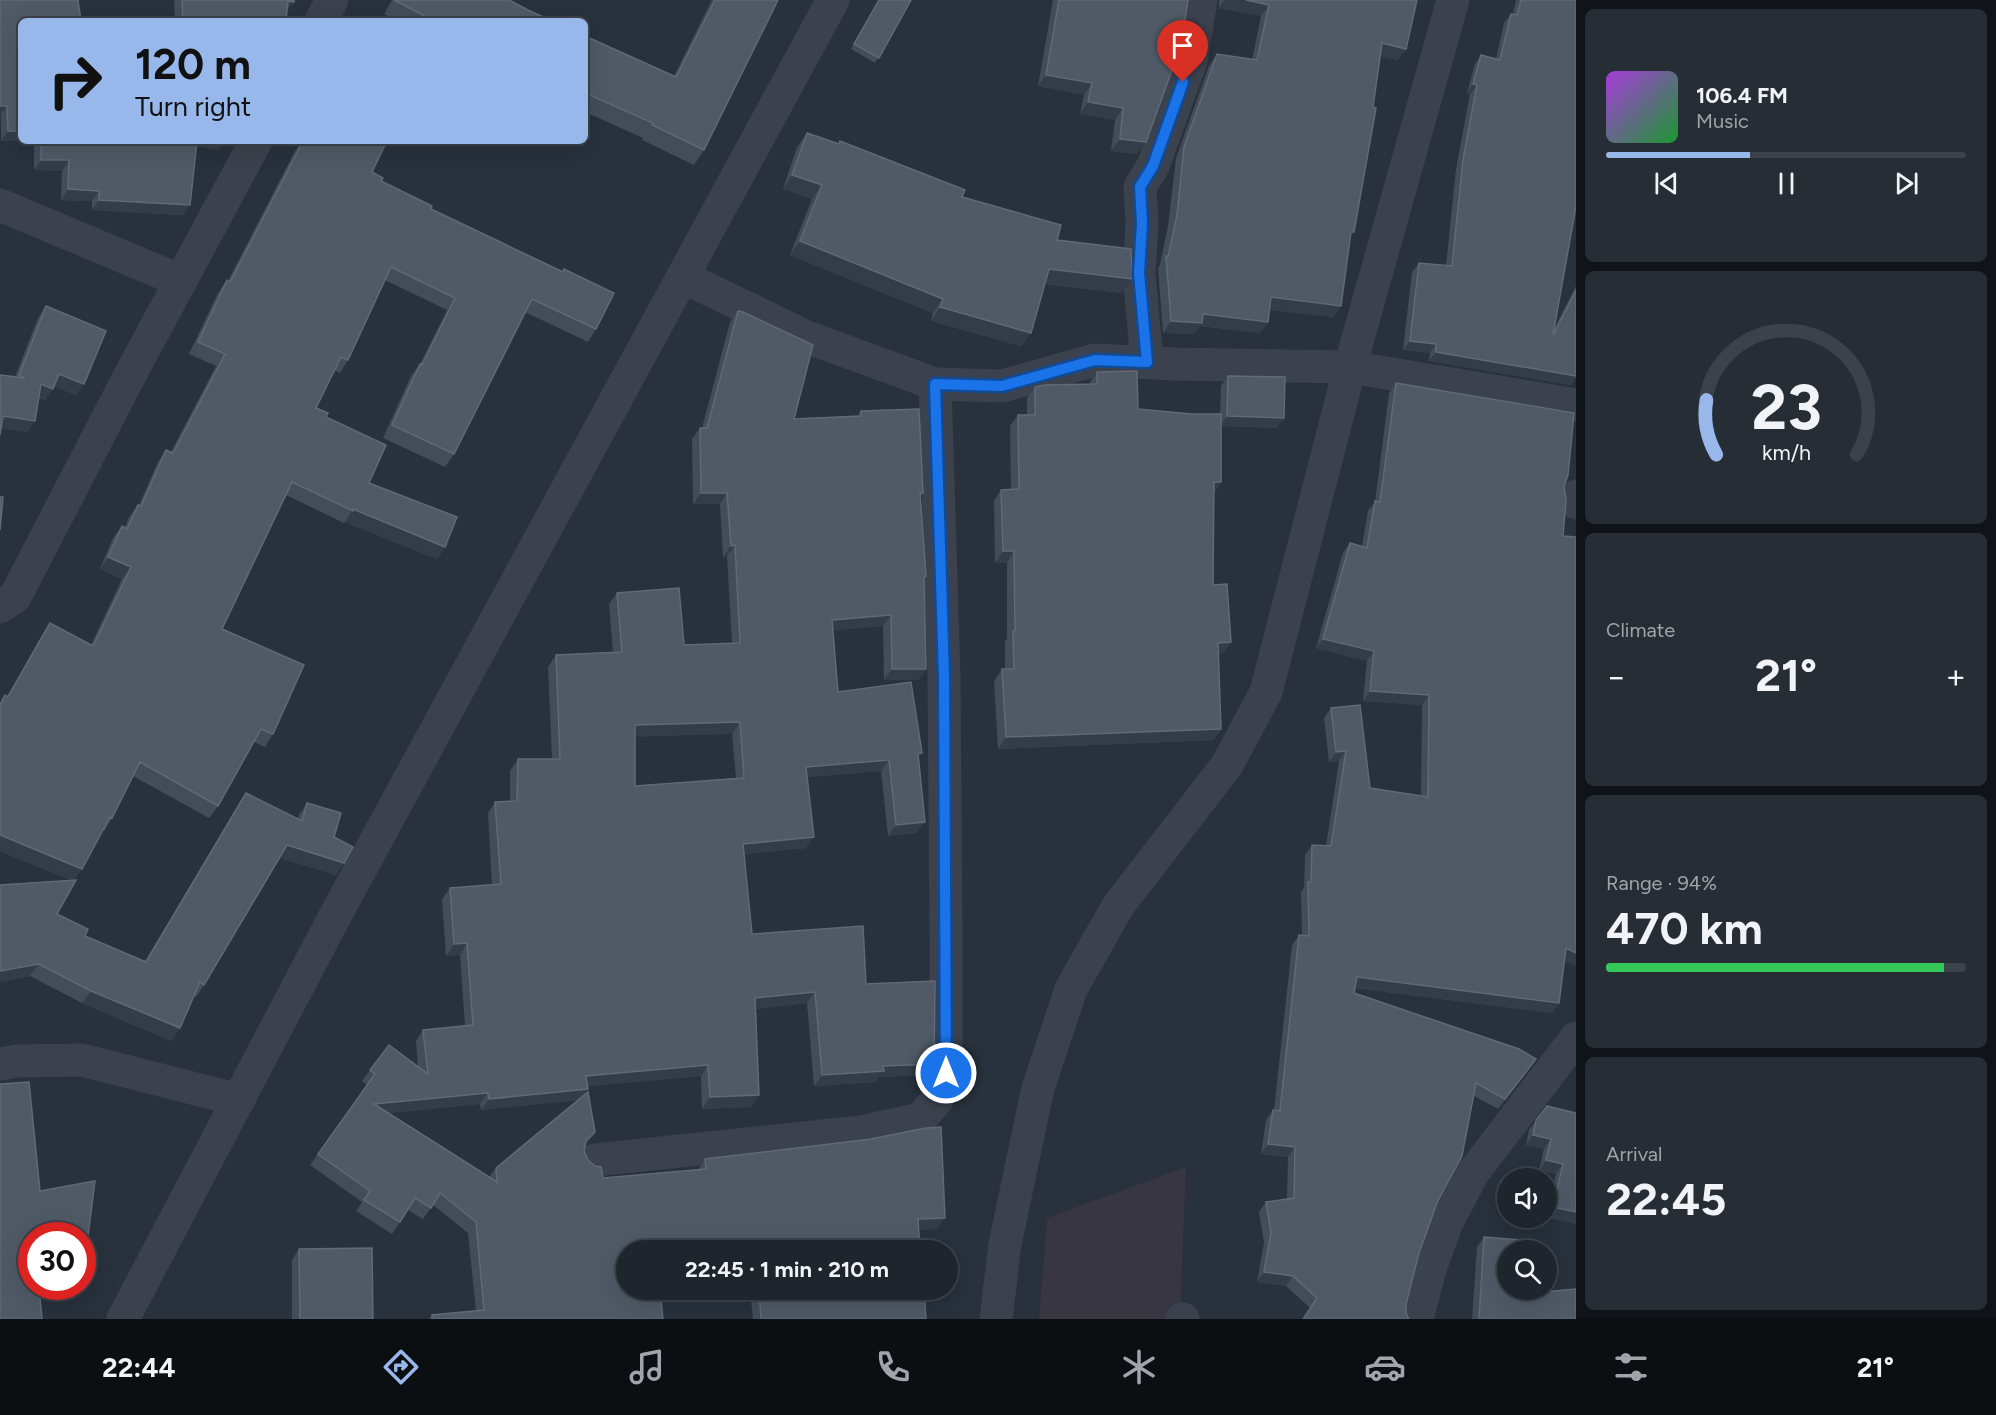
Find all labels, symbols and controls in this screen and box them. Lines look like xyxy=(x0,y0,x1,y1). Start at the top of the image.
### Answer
pin xyxy=(1157,20,1208,82)
icon: arrive xyxy=(1166,29,1199,62)
text: 120 m xyxy=(135,39,251,90)
icon: right xyxy=(36,42,114,120)
text: 106.4 FM xyxy=(1696,82,1788,109)
text: Turn right xyxy=(135,90,251,123)
text: Music xyxy=(1696,109,1749,133)
icon: previous xyxy=(1650,167,1683,200)
icon: pause xyxy=(1770,167,1803,200)
icon: next xyxy=(1890,167,1923,200)
text: 23 xyxy=(1751,370,1821,445)
text: km/h xyxy=(1762,440,1810,465)
text: Climate xyxy=(1606,618,1675,642)
text: 21° xyxy=(1755,648,1817,702)
text: − xyxy=(1606,657,1627,696)
text: + xyxy=(1945,657,1966,696)
text: Range · 94% xyxy=(1606,871,1717,895)
text: 470 km xyxy=(1606,901,1763,955)
position arrow xyxy=(914,1041,978,1105)
text: Arrival xyxy=(1606,1142,1662,1166)
map controls xyxy=(1497,1168,1557,1300)
button: sound xyxy=(1497,1168,1557,1228)
text: 22:45 xyxy=(1606,1172,1726,1226)
speed limit sign: 30 xyxy=(18,1222,96,1300)
button: search xyxy=(1497,1240,1557,1300)
text: 22:45 · 1 min · 210 m xyxy=(685,1256,889,1283)
icon: directions xyxy=(380,1346,422,1388)
icon: music xyxy=(626,1346,668,1388)
icon: phone xyxy=(872,1346,914,1388)
icon: climate xyxy=(1118,1346,1160,1388)
icon: car xyxy=(1364,1346,1406,1388)
icon: filters xyxy=(1610,1346,1652,1388)
text: 22:44 xyxy=(102,1351,176,1384)
text: 21° xyxy=(1857,1351,1894,1384)

